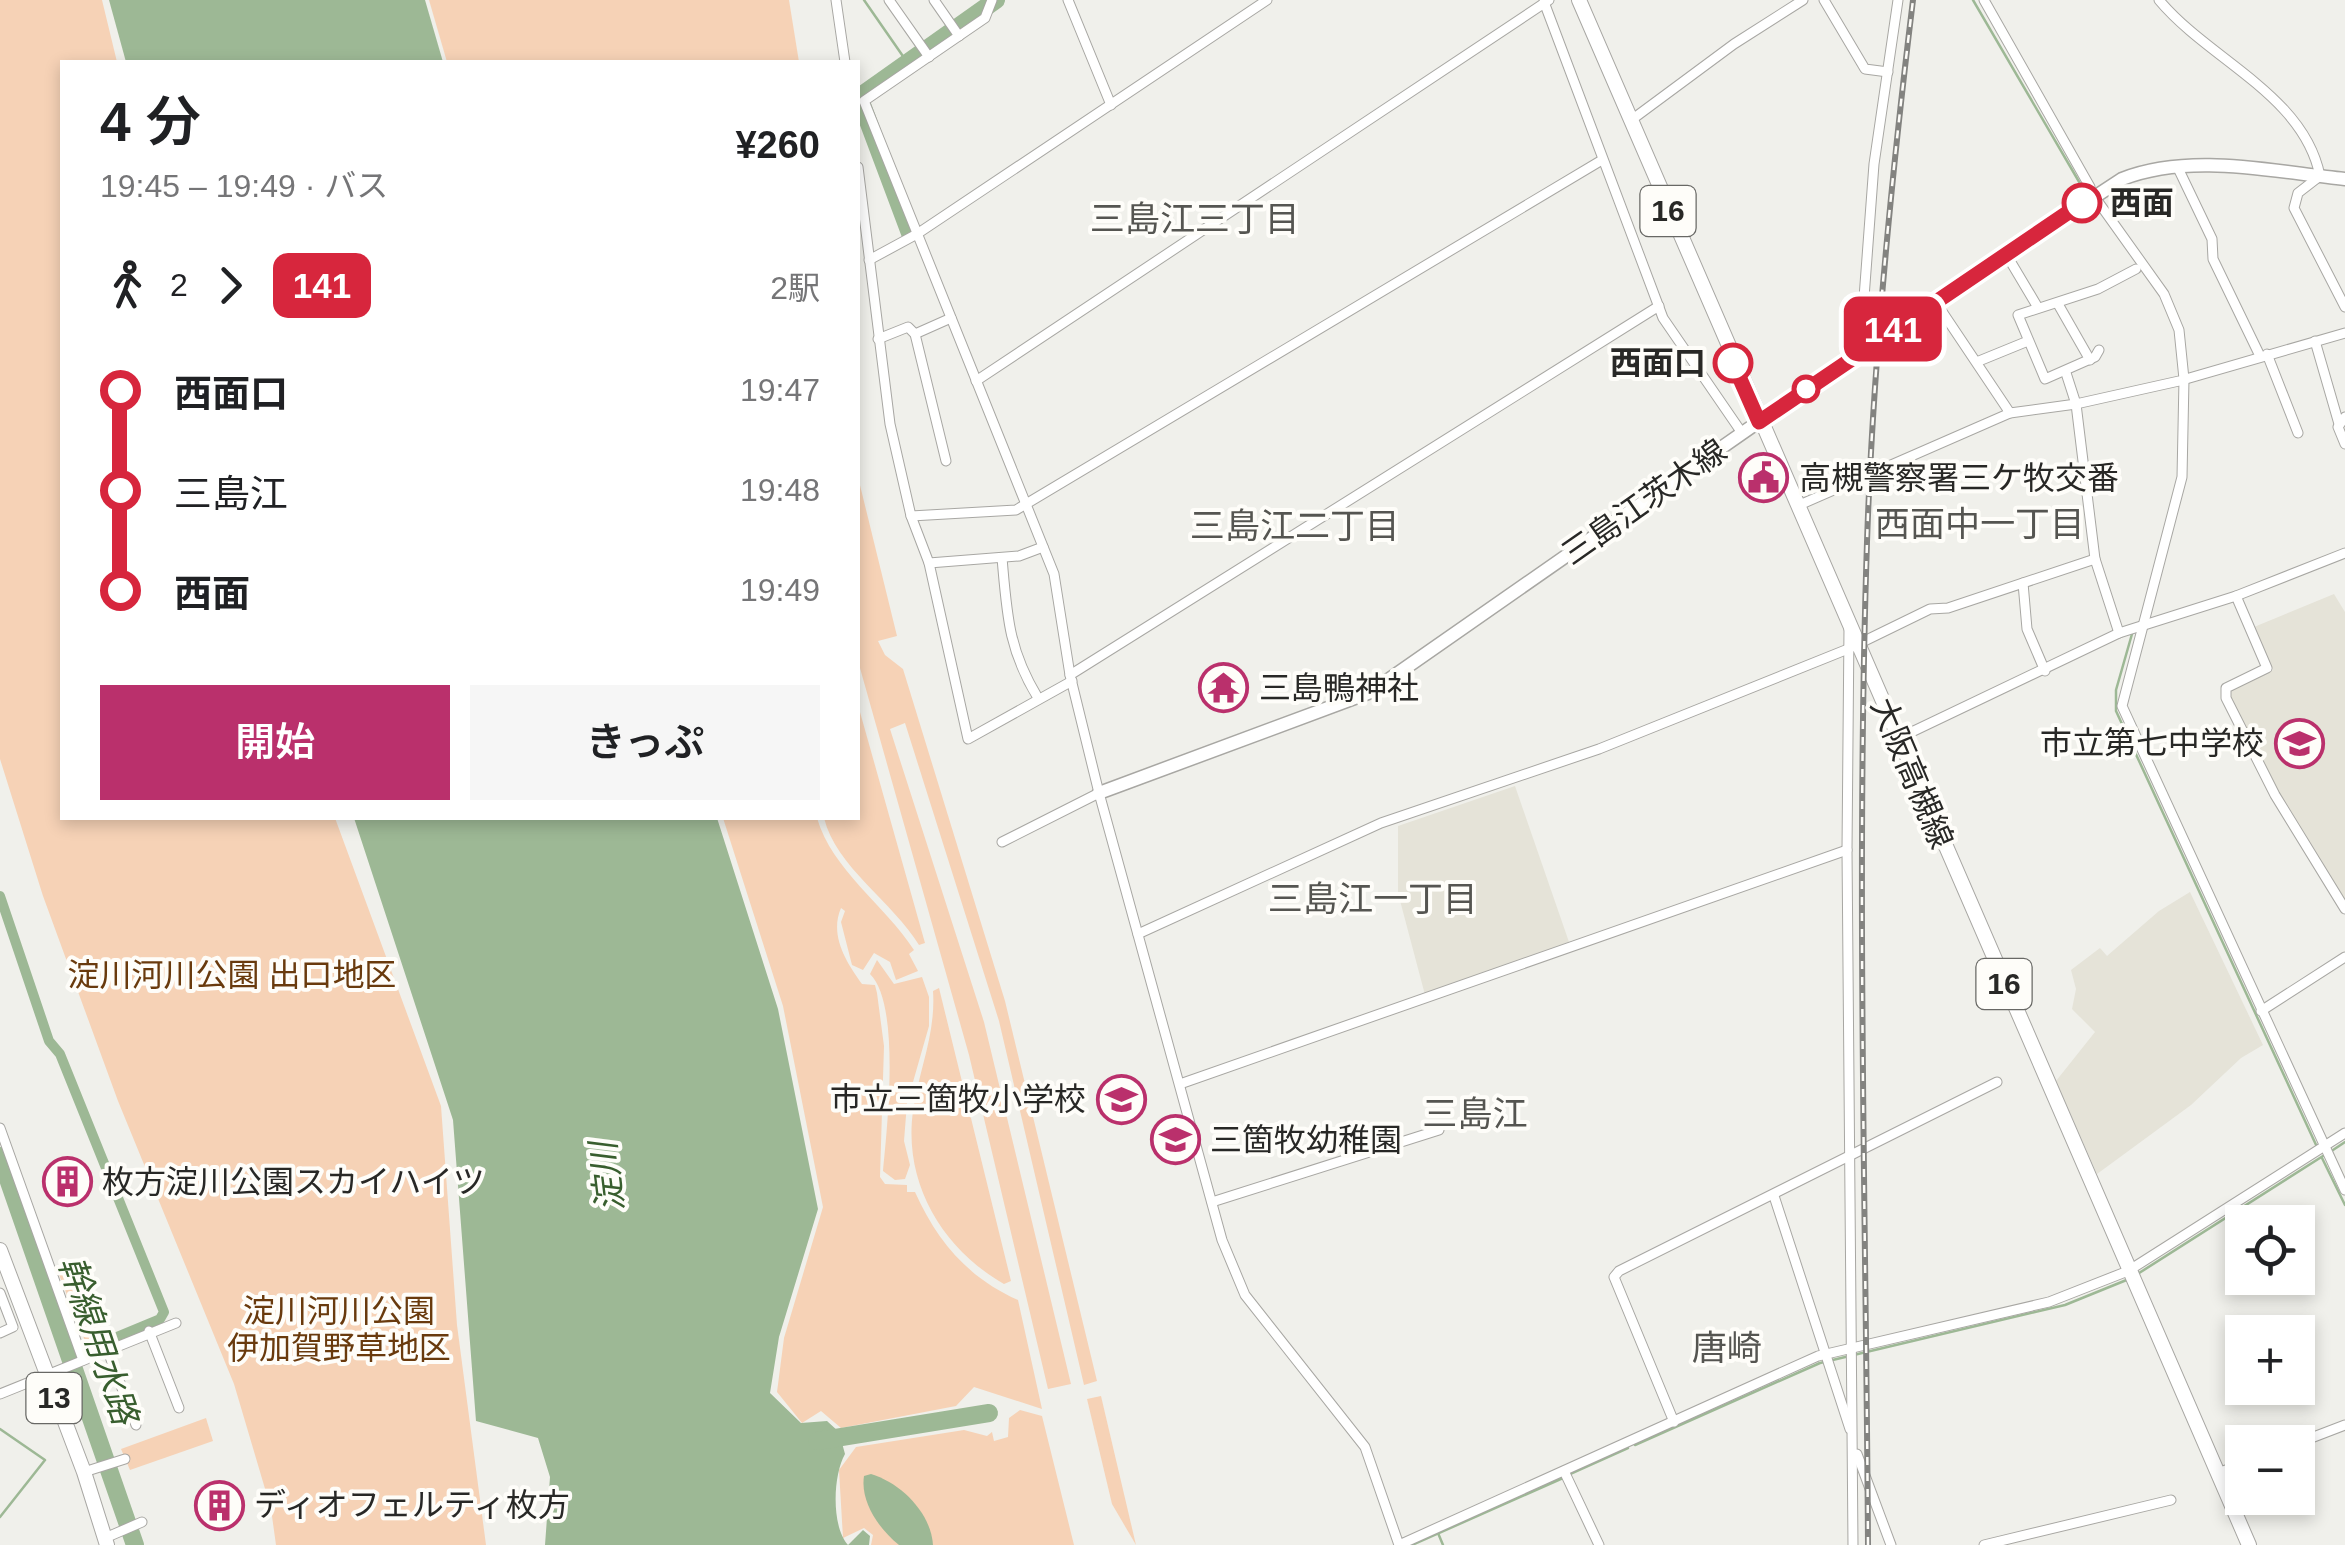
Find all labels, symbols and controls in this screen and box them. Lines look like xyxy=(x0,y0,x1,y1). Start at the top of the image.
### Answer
text: 4 分 xyxy=(100,91,201,153)
text: ¥260 xyxy=(735,124,820,166)
text: 19:45 – 19:49 · バス xyxy=(100,168,388,204)
marker: 西面 xyxy=(2063,184,2101,222)
place label: 西面 xyxy=(2110,185,2174,221)
road number: 16 xyxy=(1640,186,1696,236)
district label: 三島江三丁目 xyxy=(1090,199,1300,238)
icon: walk xyxy=(100,258,155,313)
icon: forward xyxy=(203,258,258,313)
text: 141 xyxy=(293,266,351,305)
text: 2 xyxy=(170,267,188,303)
text: 2駅 xyxy=(770,270,820,306)
line badge: 141 xyxy=(1836,296,1950,362)
text: 141 xyxy=(1864,310,1922,349)
marker: 西面口 xyxy=(1714,344,1752,382)
place label: 西面口 xyxy=(1610,345,1706,381)
text: 19:47 xyxy=(740,372,820,408)
text: 西面口 xyxy=(174,373,288,415)
unlabelled marker xyxy=(1793,376,1819,402)
street label: 三島江茨木線 xyxy=(1555,432,1733,572)
public building icon: 高槻警察署三ケ牧交番 xyxy=(1738,452,1790,504)
place label: 高槻警察署三ケ牧交番 xyxy=(1799,460,2119,496)
text: 19:48 xyxy=(740,472,820,508)
text: 三島江 xyxy=(174,473,288,515)
district label: 西面中一丁目 xyxy=(1875,504,2085,543)
district label: 三島江二丁目 xyxy=(1190,506,1400,545)
text: 19:49 xyxy=(740,572,820,608)
text: 西面 xyxy=(174,573,250,615)
temple icon: 三島鴨神社 xyxy=(1198,662,1250,714)
place label: 三島鴨神社 xyxy=(1259,670,1419,706)
button: 開始 xyxy=(100,685,450,800)
button: きっぷ xyxy=(470,685,820,800)
street label: 大阪高槻線 xyxy=(1864,692,1960,854)
school or university icon: 市立第七中学校 xyxy=(2273,717,2325,769)
place label: 市立第七中学校 xyxy=(2040,725,2264,761)
district label: 三島江一丁目 xyxy=(1268,879,1478,918)
park label: 淀川河川公園 出口地区 xyxy=(68,957,396,993)
road number: 16 xyxy=(1976,959,2032,1009)
school or university icon: 市立三箇牧小学校 xyxy=(1095,1073,1147,1125)
place label: 市立三箇牧小学校 xyxy=(830,1081,1086,1117)
district label: 三島江 xyxy=(1422,1094,1528,1133)
school or university icon: 三箇牧幼稚園 xyxy=(1149,1114,1201,1166)
place label: 三箇牧幼稚園 xyxy=(1210,1122,1402,1158)
water label: 淀川 xyxy=(582,1136,630,1214)
building icon: 枚方淀川公園スカイハイツ xyxy=(41,1156,93,1208)
place label: 枚方淀川公園スカイハイツ xyxy=(102,1164,485,1200)
map controls xyxy=(2225,1205,2315,1515)
button: locate xyxy=(2225,1205,2315,1295)
water label: 幹線用水路 xyxy=(52,1251,146,1432)
park label: 淀川河川公園 伊加賀野草地区 xyxy=(227,1293,451,1366)
button: + xyxy=(2225,1315,2315,1405)
district label: 唐崎 xyxy=(1692,1328,1762,1367)
road number: 13 xyxy=(27,1373,82,1423)
button: − xyxy=(2225,1425,2315,1515)
building icon: ディオフェルティ枚方 xyxy=(193,1479,245,1531)
place label: ディオフェルティ枚方 xyxy=(254,1487,570,1523)

